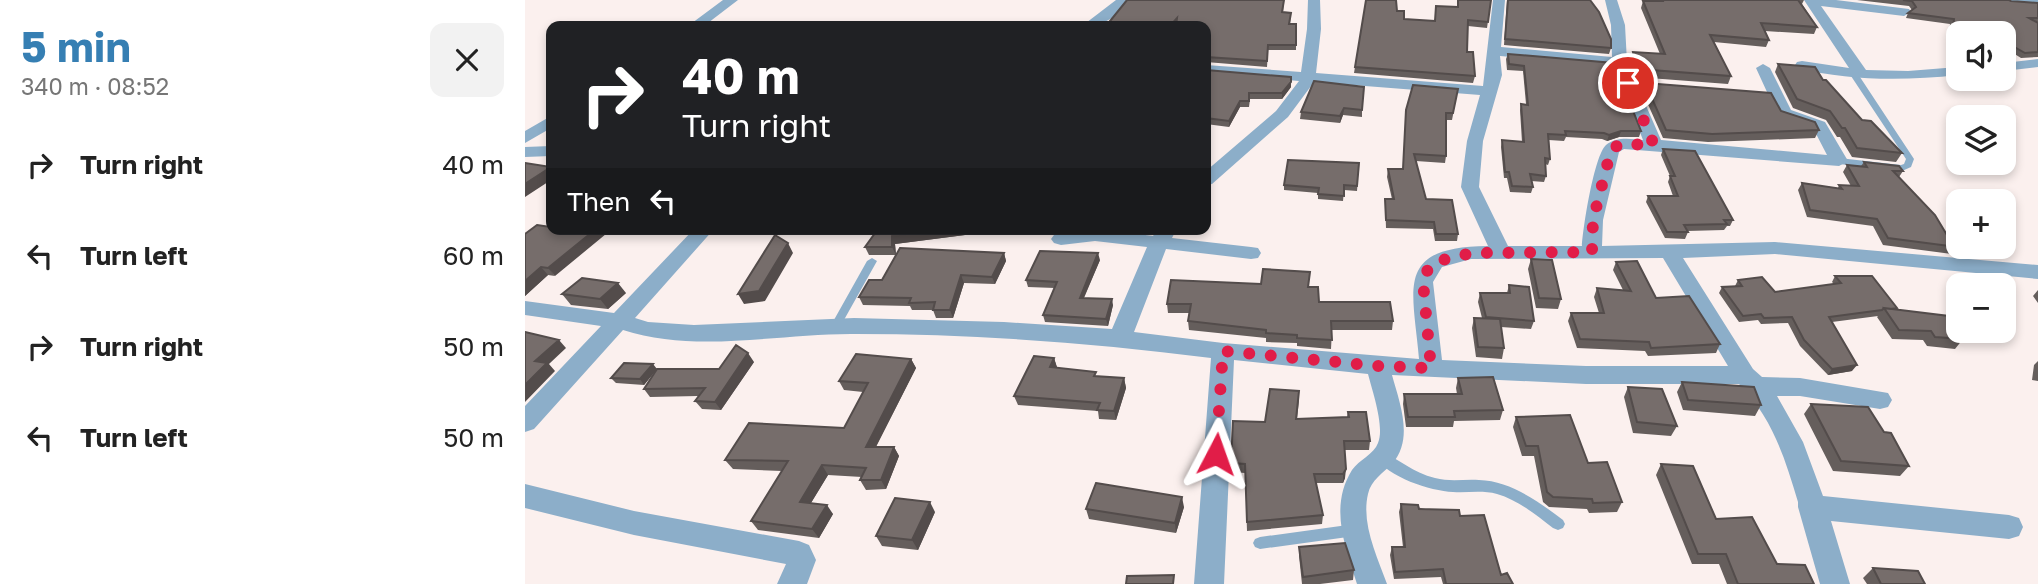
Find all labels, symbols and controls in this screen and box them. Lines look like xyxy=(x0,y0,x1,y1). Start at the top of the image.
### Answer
text: 5 min xyxy=(21,21,131,71)
map controls xyxy=(1946,21,2016,343)
button: sound xyxy=(1946,21,2016,91)
button: close xyxy=(430,23,504,97)
text: 40 m xyxy=(682,46,800,105)
icon: right xyxy=(567,49,658,140)
pin xyxy=(1598,53,1658,113)
icon: arrive xyxy=(1609,64,1647,102)
text: 340 m · 08:52 xyxy=(21,72,169,100)
button: layers xyxy=(1946,105,2016,175)
text: Turn right xyxy=(682,106,831,144)
icon: right xyxy=(21,146,59,184)
text: Turn right xyxy=(80,149,203,180)
text: 40 m xyxy=(443,149,504,180)
icon: left xyxy=(644,182,682,220)
text: Then xyxy=(567,186,630,217)
button: + xyxy=(1946,189,2016,259)
icon: left xyxy=(21,237,59,275)
text: Turn left xyxy=(80,240,188,271)
text: 60 m xyxy=(443,240,504,271)
button: − xyxy=(1946,273,2016,343)
icon: right xyxy=(21,328,59,366)
text: Turn right xyxy=(80,331,203,362)
text: 50 m xyxy=(443,331,504,362)
position arrow xyxy=(1179,417,1253,491)
icon: left xyxy=(21,419,59,457)
text: Turn left xyxy=(80,422,188,453)
text: 50 m xyxy=(443,422,504,453)

